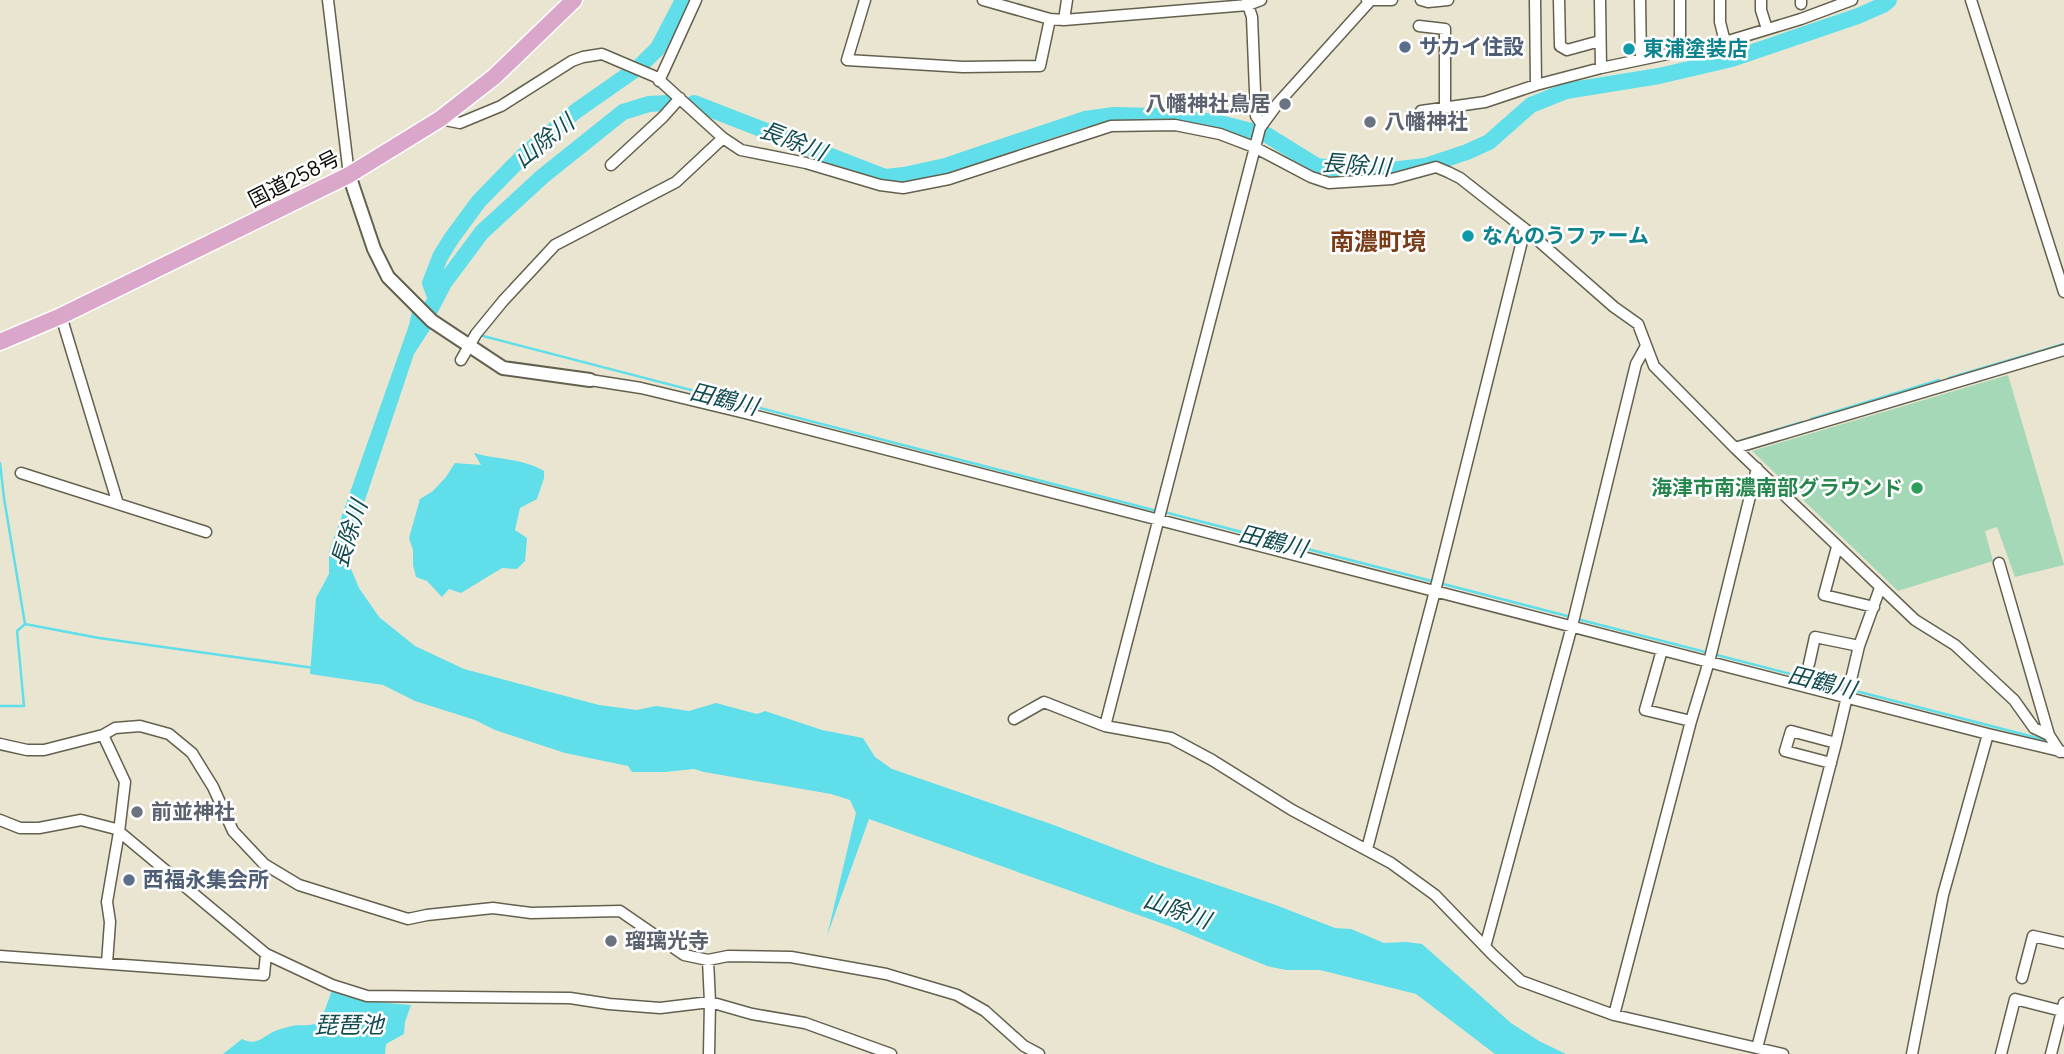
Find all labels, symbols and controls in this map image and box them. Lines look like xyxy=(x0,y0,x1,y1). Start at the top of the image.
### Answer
place label: サカイ住設 xyxy=(1419,32,1524,60)
place label: 東浦塗装店 xyxy=(1643,34,1748,62)
marker: サカイ住設 xyxy=(1397,39,1413,55)
marker: 東浦塗装店 xyxy=(1621,41,1637,57)
place label: 八幡神社鳥居 xyxy=(1145,89,1271,117)
marker: 八幡神社鳥居 xyxy=(1277,96,1293,112)
water label: 山除川 xyxy=(506,104,583,174)
place label: 八幡神社 xyxy=(1384,107,1468,135)
water label: 長除川 xyxy=(755,113,834,168)
marker: 八幡神社 xyxy=(1362,114,1378,130)
street label: 国道258号 xyxy=(243,143,344,213)
water label: 長除川 xyxy=(1321,146,1395,183)
place label: なんのうファーム xyxy=(1482,221,1649,249)
district label: 南濃町境 xyxy=(1330,224,1426,257)
marker: なんのうファーム xyxy=(1460,228,1476,244)
water label: 田鶴川 xyxy=(687,374,764,423)
place label: 海津市南濃南部グラウンド xyxy=(1651,473,1903,501)
marker: 海津市南濃南部グラウンド xyxy=(1909,480,1925,496)
water label: 長除川 xyxy=(322,493,375,571)
water label: 田鶴川 xyxy=(1236,516,1313,565)
water label: 田鶴川 xyxy=(1785,657,1862,706)
place label: 前並神社 xyxy=(151,797,235,825)
marker: 前並神社 xyxy=(129,804,145,820)
place label: 西福永集会所 xyxy=(143,865,269,893)
marker: 西福永集会所 xyxy=(121,872,137,888)
water label: 山除川 xyxy=(1139,883,1218,936)
place label: 瑠璃光寺 xyxy=(625,926,709,954)
marker: 瑠璃光寺 xyxy=(603,933,619,949)
water label: 琵琶池 xyxy=(315,1008,386,1040)

